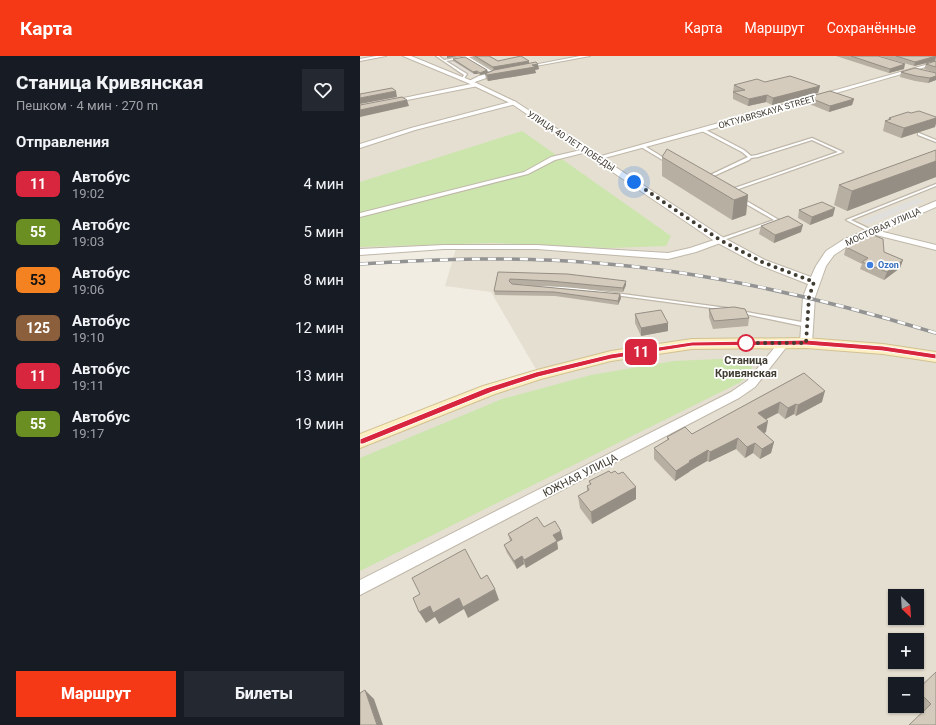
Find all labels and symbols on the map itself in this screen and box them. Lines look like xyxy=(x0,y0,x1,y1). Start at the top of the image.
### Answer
street label: OKTYABRSKAYA STREET xyxy=(717,93,817,131)
street label: УЛИЦА 40 ЛЕТ ПОБЕДЫ xyxy=(525,109,617,173)
your location xyxy=(624,172,644,192)
street label: МОСТОВАЯ УЛИЦА xyxy=(844,206,922,248)
marker: Ozon xyxy=(865,260,875,270)
place label: Ozon xyxy=(878,260,899,270)
marker: Станица Кривянская xyxy=(737,334,755,352)
line badge: 11 xyxy=(623,339,659,365)
place label: Станица Кривянская xyxy=(715,354,777,380)
street label: ЮЖНАЯ УЛИЦА xyxy=(541,451,620,500)
north arrow xyxy=(888,589,924,625)

